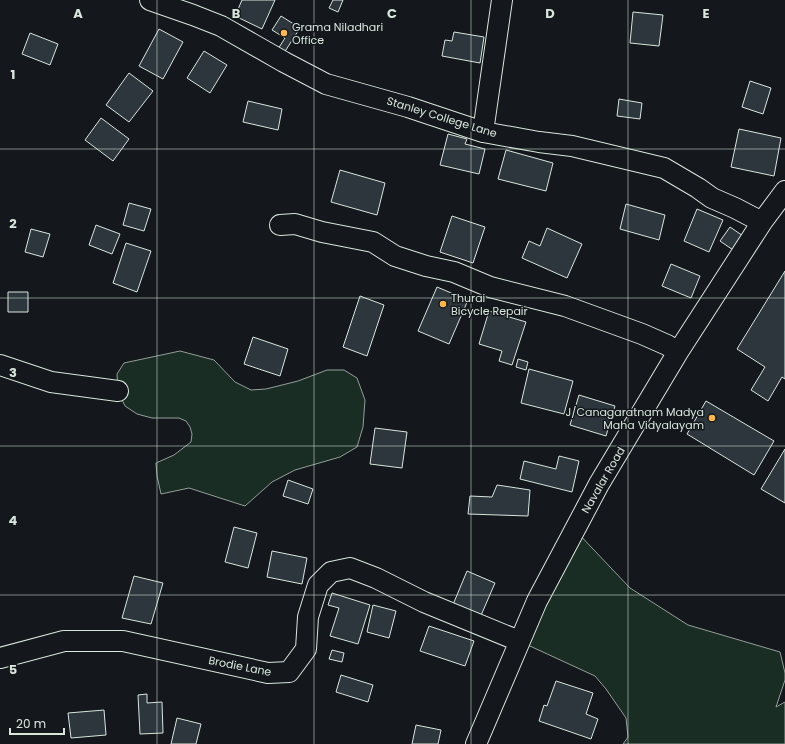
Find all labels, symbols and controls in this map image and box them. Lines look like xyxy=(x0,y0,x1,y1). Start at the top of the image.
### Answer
text: A xyxy=(73,4,83,23)
text: B xyxy=(232,4,241,23)
text: C xyxy=(387,4,397,23)
text: D xyxy=(545,4,555,23)
text: E xyxy=(702,4,710,23)
place label: Grama Niladhari Office xyxy=(292,19,383,48)
marker: Grama Niladhari Office xyxy=(279,28,289,38)
text: 1 xyxy=(11,65,15,84)
street label: Stanley College Lane xyxy=(385,93,499,141)
text: 2 xyxy=(9,214,17,233)
place label: Thurai Bicycle Repair xyxy=(451,290,528,319)
marker: Thurai Bicycle Repair xyxy=(438,299,448,309)
text: 3 xyxy=(9,363,17,382)
place label: J/Canagaratnam Madya Maha Vidyalayam xyxy=(565,404,704,433)
marker: J/Canagaratnam Madya Maha Vidyalayam xyxy=(707,413,717,423)
street label: Navalar Road xyxy=(577,444,629,516)
text: 4 xyxy=(9,511,18,530)
street label: Brodie Lane xyxy=(207,652,273,680)
text: 5 xyxy=(9,660,17,679)
scale bar xyxy=(10,710,64,736)
text: 20 m xyxy=(16,715,46,732)

